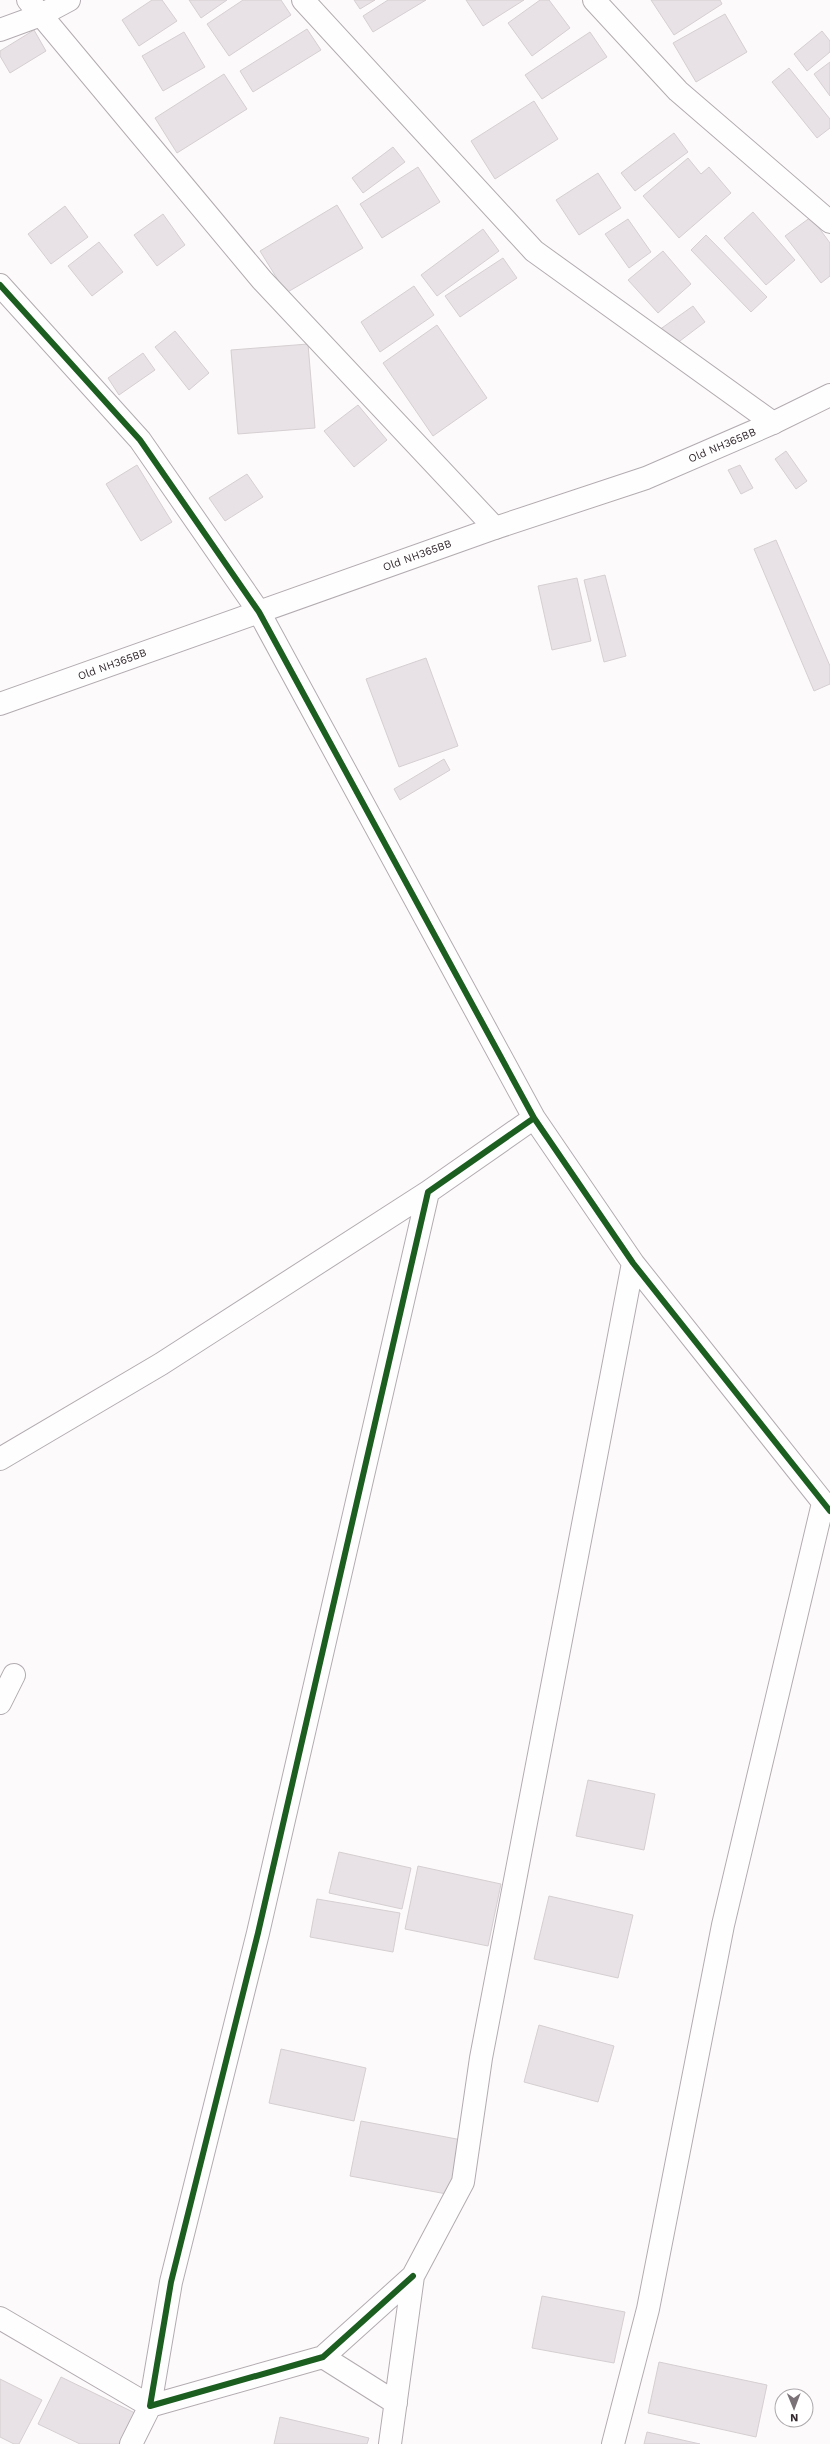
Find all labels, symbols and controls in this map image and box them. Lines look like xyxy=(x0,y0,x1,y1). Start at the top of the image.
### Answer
street label: Old NH365BB xyxy=(686,425,758,466)
street label: Old NH365BB xyxy=(381,537,453,574)
street label: Old NH365BB xyxy=(76,646,148,683)
north arrow xyxy=(774,2388,814,2428)
text: N xyxy=(790,2411,798,2424)

